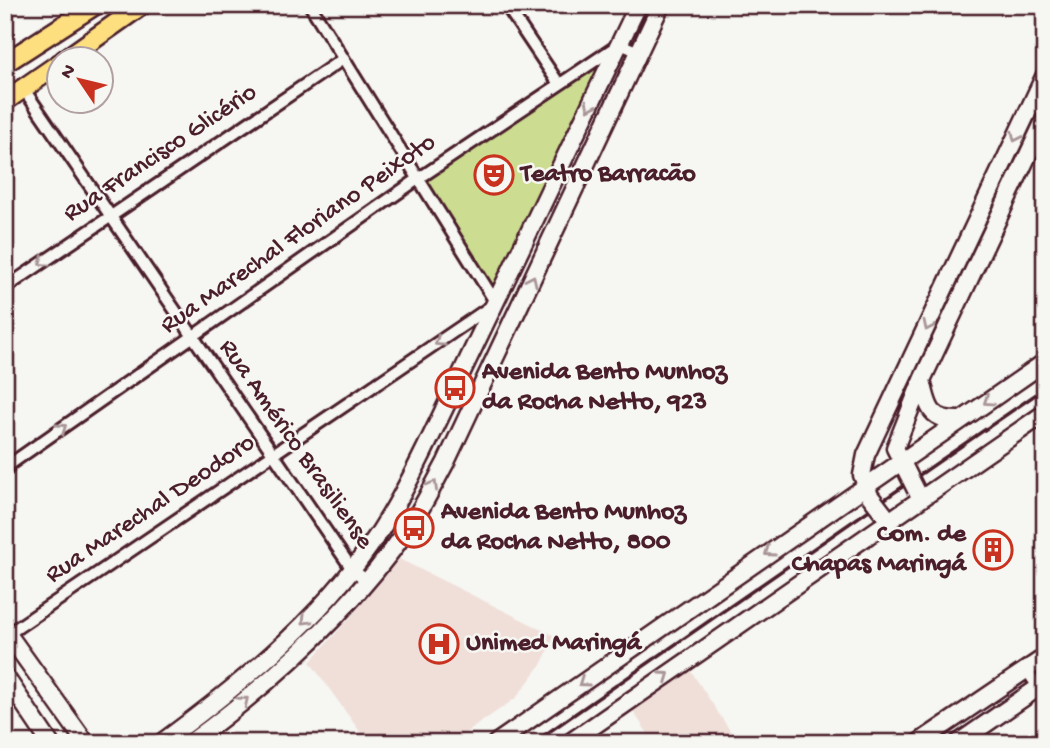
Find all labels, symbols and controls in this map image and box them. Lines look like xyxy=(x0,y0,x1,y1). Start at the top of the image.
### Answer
north arrow xyxy=(46,46,116,116)
text: N xyxy=(56,61,82,84)
street label: Rua Francisco Glicério xyxy=(58,78,264,230)
one-way arrow xyxy=(585,99,599,111)
street label: Rua Marechal Floriano Peixoto xyxy=(155,128,443,342)
one-way arrow xyxy=(1010,130,1024,143)
theatre icon: Teatro Barracão xyxy=(473,154,515,196)
place label: Teatro Barracão xyxy=(519,160,696,191)
one-way arrow xyxy=(38,254,51,266)
one-way arrow xyxy=(524,275,538,287)
one-way arrow xyxy=(922,319,936,331)
street label: Rua Américo Brasiliense xyxy=(211,334,380,556)
one-way arrow xyxy=(434,334,447,346)
place label: Avenida Bento Munhoz da Rocha Netto, 923 xyxy=(481,358,728,419)
bus stop icon: Avenida Bento Munhoz da Rocha Netto, 923 xyxy=(434,367,476,409)
one-way arrow xyxy=(983,393,996,406)
one-way arrow xyxy=(54,424,67,436)
street label: Rua Marechal Deodoro xyxy=(40,428,262,592)
one-way arrow xyxy=(425,479,438,492)
place label: Avenida Bento Munhoz da Rocha Netto, 800 xyxy=(440,498,687,559)
bus stop icon: Avenida Bento Munhoz da Rocha Netto, 800 xyxy=(393,507,435,549)
place label: Com. de Chapas Maringá xyxy=(792,520,968,581)
building icon: Com. de Chapas Maringá xyxy=(972,529,1014,571)
one-way arrow xyxy=(764,544,777,556)
one-way arrow xyxy=(302,612,315,625)
hospital icon: Unimed Maringá xyxy=(418,623,460,665)
place label: Unimed Maringá xyxy=(466,629,643,660)
one-way arrow xyxy=(657,672,670,684)
one-way arrow xyxy=(578,674,591,686)
one-way arrow xyxy=(235,697,248,709)

